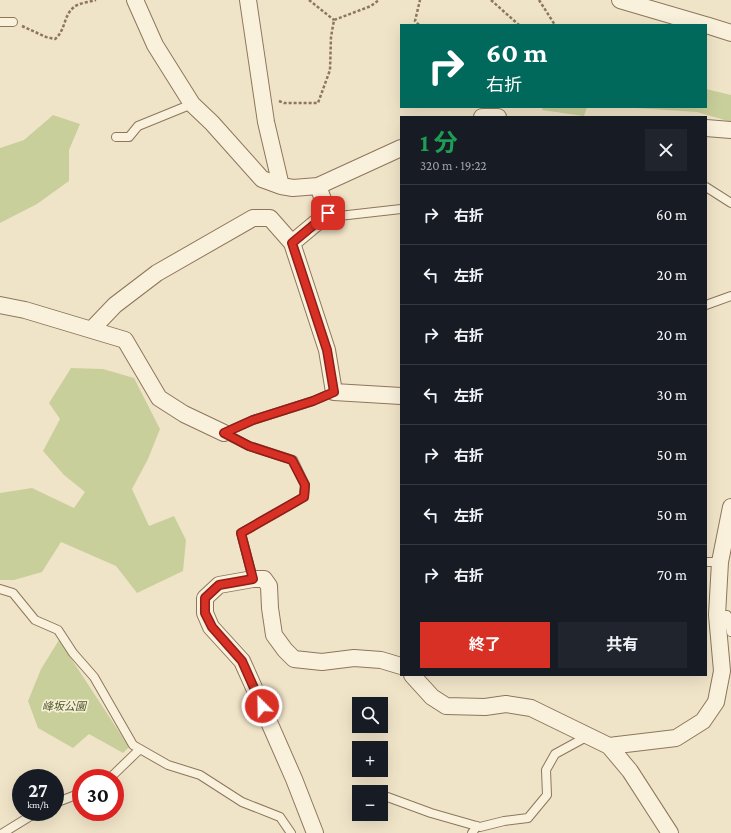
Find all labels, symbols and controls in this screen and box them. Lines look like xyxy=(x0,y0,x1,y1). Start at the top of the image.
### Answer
text: 60 m xyxy=(486,37,547,68)
icon: right xyxy=(420,40,472,92)
text: 右折 xyxy=(486,75,522,95)
text: 1 分 xyxy=(420,129,458,156)
button: close xyxy=(645,129,687,171)
text: 320 m · 19:22 xyxy=(420,158,487,173)
pin xyxy=(311,196,345,230)
icon: arrive xyxy=(317,202,339,224)
icon: right xyxy=(420,204,442,226)
text: 60 m xyxy=(656,207,687,223)
text: 右折 xyxy=(454,208,484,224)
icon: left xyxy=(420,264,442,286)
text: 20 m xyxy=(657,267,687,283)
text: 左折 xyxy=(454,268,484,284)
icon: right xyxy=(420,324,442,346)
text: 20 m xyxy=(657,327,687,343)
text: 右折 xyxy=(454,328,484,344)
icon: left xyxy=(420,384,442,406)
text: 30 m xyxy=(657,387,687,403)
text: 左折 xyxy=(454,388,484,404)
icon: right xyxy=(420,444,442,466)
text: 50 m xyxy=(657,447,687,463)
text: 右折 xyxy=(454,448,484,464)
icon: left xyxy=(420,504,442,526)
text: 50 m xyxy=(657,507,687,523)
text: 左折 xyxy=(454,508,484,524)
icon: right xyxy=(420,564,442,586)
text: 70 m xyxy=(657,567,687,583)
text: 右折 xyxy=(454,568,484,584)
button: 終了 xyxy=(420,622,550,668)
button: 共有 xyxy=(558,622,687,668)
position arrow xyxy=(241,685,283,727)
map controls xyxy=(352,697,388,821)
button: search xyxy=(352,697,388,733)
park label: 峰坂公園 xyxy=(42,700,88,712)
button: + xyxy=(352,741,388,777)
speed limit sign: 30 xyxy=(72,769,124,821)
text: 27 xyxy=(28,779,48,801)
button: − xyxy=(352,785,388,821)
text: km/h xyxy=(27,799,49,810)

